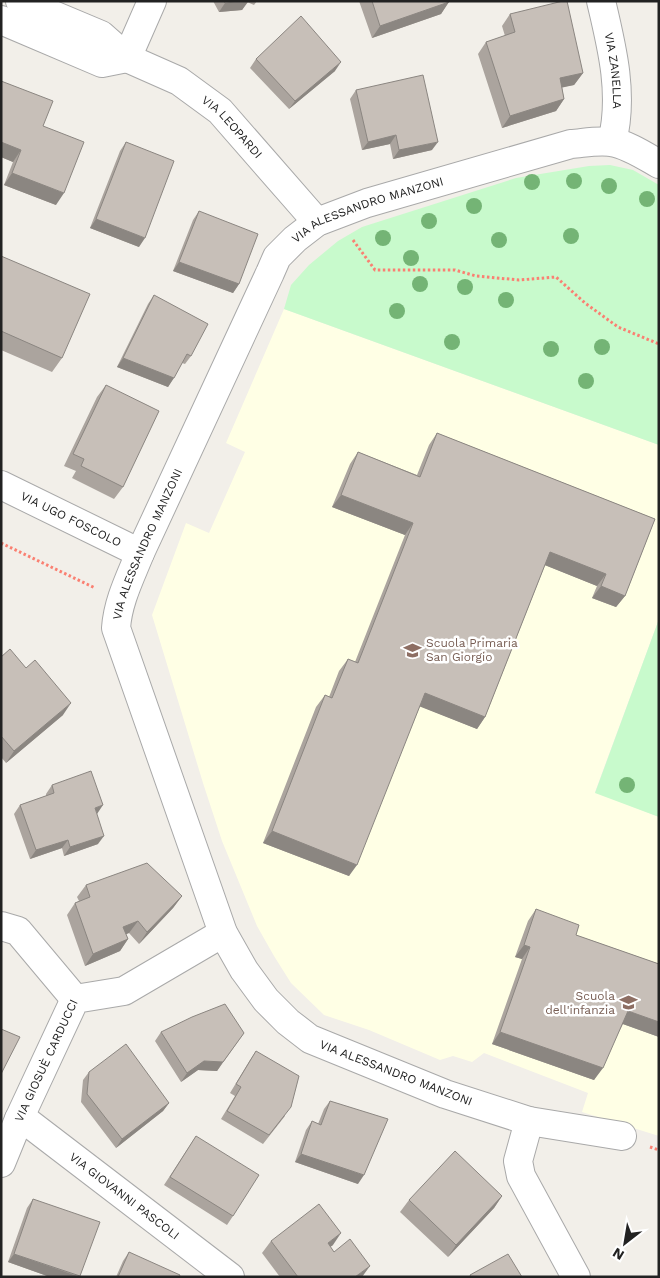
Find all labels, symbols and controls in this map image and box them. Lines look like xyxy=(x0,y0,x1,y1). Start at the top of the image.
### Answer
street label: VIA ZANELLA xyxy=(602,31,624,109)
street label: VIA LEOPARDI xyxy=(199,93,265,161)
street label: VIA ALESSANDRO MANZONI xyxy=(289,174,445,246)
street label: VIA ALESSANDRO MANZONI xyxy=(110,467,185,621)
street label: VIA UGO FOSCOLO xyxy=(19,489,124,550)
place label: Scuola Primaria San Giorgio xyxy=(426,636,518,664)
school or university icon: Scuola Primaria San Giorgio xyxy=(402,640,422,660)
place label: Scuola dell'infanzia xyxy=(545,989,615,1017)
school or university icon: Scuola dell'infanzia xyxy=(619,993,639,1013)
street label: VIA GIOSUÈ CARDUCCI xyxy=(12,997,81,1124)
street label: VIA ALESSANDRO MANZONI xyxy=(318,1037,474,1109)
street label: VIA GIOVANNI PASCOLI xyxy=(67,1150,182,1243)
north arrow xyxy=(600,1218,650,1268)
text: N xyxy=(610,1245,627,1264)

